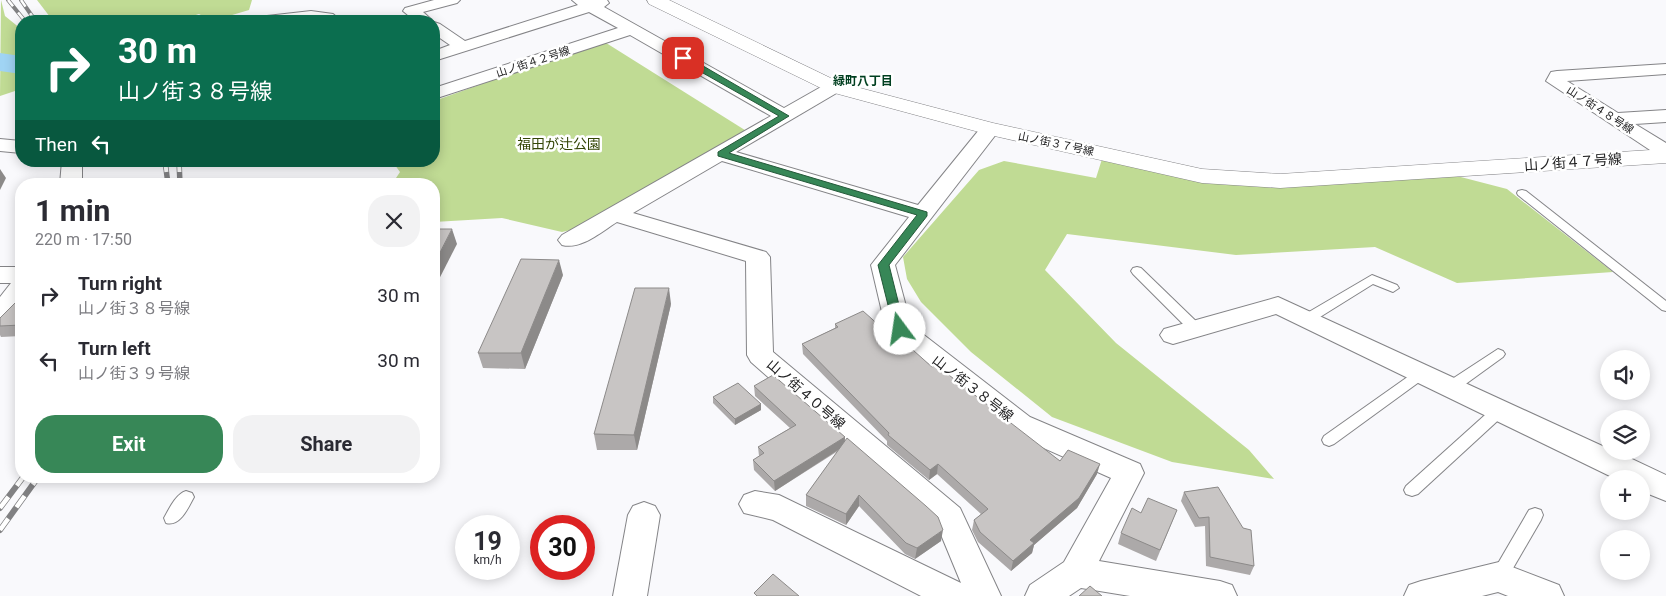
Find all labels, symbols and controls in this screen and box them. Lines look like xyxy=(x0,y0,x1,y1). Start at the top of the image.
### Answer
text: 30 m xyxy=(118,31,197,72)
icon: right xyxy=(35,35,100,100)
pin xyxy=(662,37,704,79)
street label: 山ノ街４２号線 xyxy=(494,44,572,80)
icon: arrive xyxy=(669,44,697,72)
district label: 緑町八丁目 xyxy=(833,74,893,88)
text: 山ノ街３８号線 xyxy=(118,79,272,104)
street label: 山ノ街４８号線 xyxy=(1564,84,1636,136)
icon: left xyxy=(87,130,115,158)
street label: 山ノ街３７号線 xyxy=(1017,130,1095,158)
text: Then xyxy=(35,133,77,156)
park label: 福田が辻公園 xyxy=(517,136,601,152)
street label: 山ノ街４７号線 xyxy=(1524,151,1622,173)
text: 1 min xyxy=(35,193,110,228)
button: close xyxy=(368,195,420,247)
text: 220 m · 17:50 xyxy=(35,230,132,249)
text: Turn right xyxy=(78,272,162,295)
icon: right xyxy=(35,282,63,310)
text: 30 m xyxy=(377,284,420,307)
text: 山ノ街３８号線 xyxy=(78,299,190,318)
position arrow xyxy=(873,302,925,354)
text: Turn left xyxy=(78,337,151,360)
icon: left xyxy=(35,347,63,375)
text: 30 m xyxy=(377,349,420,372)
map controls xyxy=(1600,350,1650,580)
button: sound xyxy=(1600,350,1650,400)
street label: 山ノ街３８号線 xyxy=(929,352,1017,424)
street label: 山ノ街４０号線 xyxy=(764,356,848,432)
text: 山ノ街３９号線 xyxy=(78,364,190,383)
button: layers xyxy=(1600,410,1650,460)
button: Exit xyxy=(35,415,223,473)
button: Share xyxy=(233,415,420,473)
button: + xyxy=(1600,470,1650,520)
speed limit sign: 30 xyxy=(530,515,595,580)
text: 19 xyxy=(473,527,502,556)
button: − xyxy=(1600,530,1650,580)
text: km/h xyxy=(473,553,502,567)

